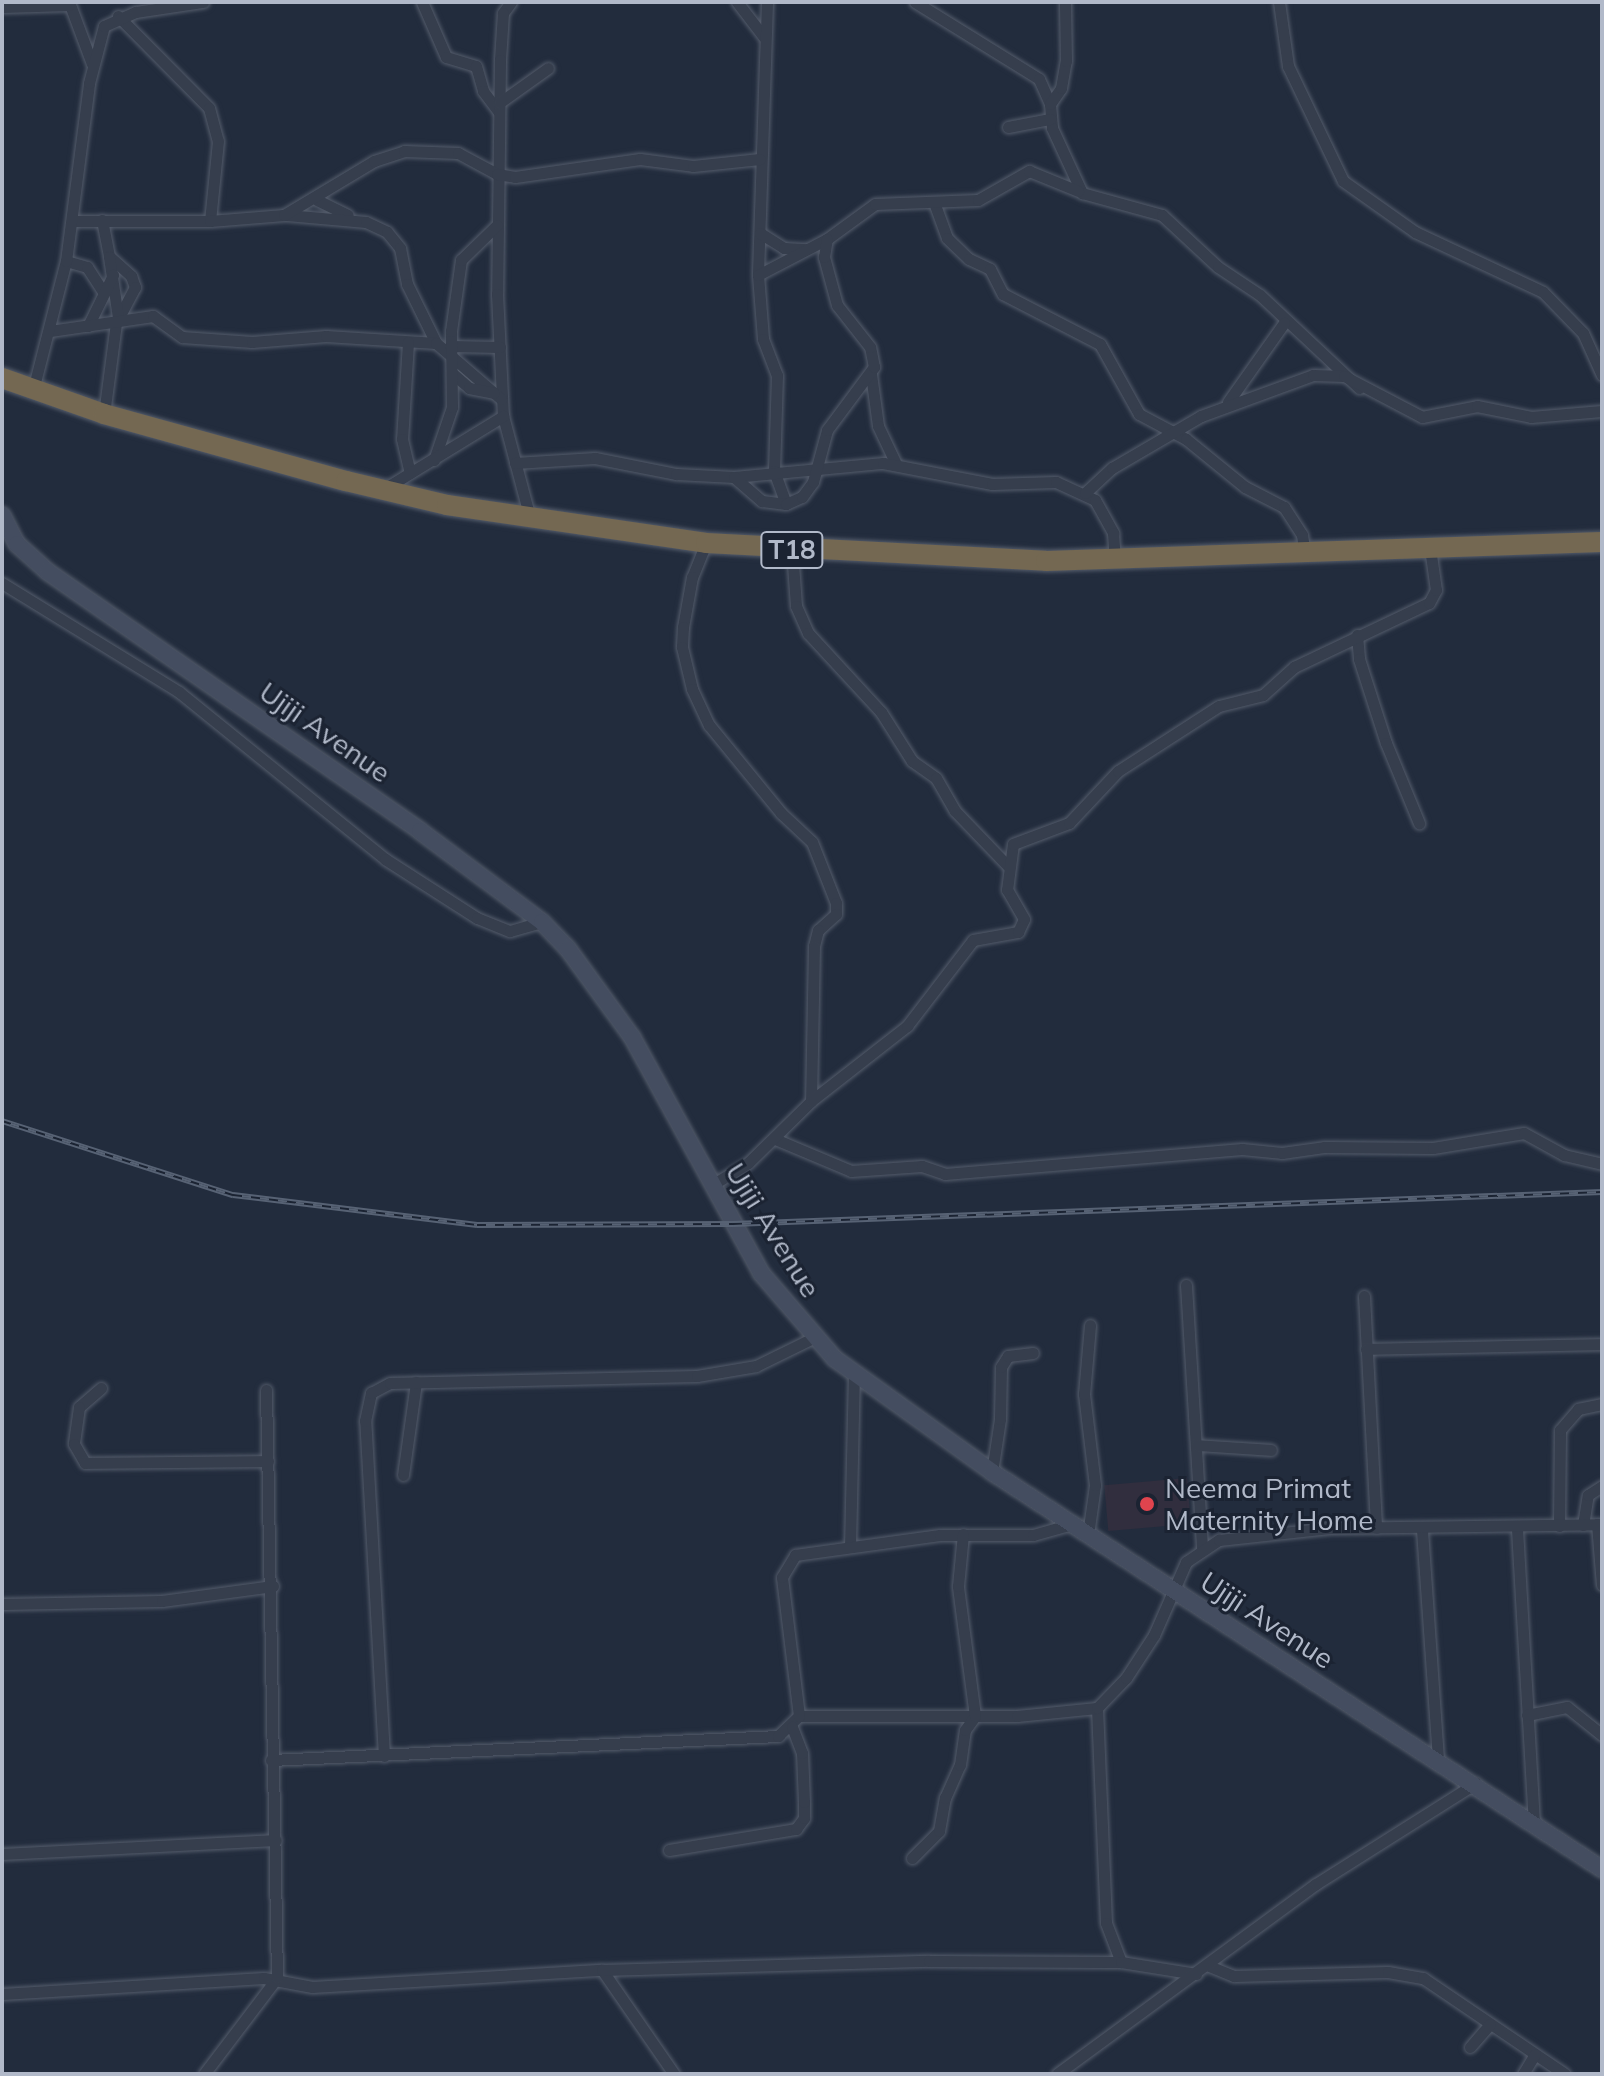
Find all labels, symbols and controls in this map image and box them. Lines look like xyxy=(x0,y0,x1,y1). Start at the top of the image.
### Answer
road number: T18 xyxy=(760,528,824,572)
street label: Ujiji Avenue xyxy=(253,675,397,789)
street label: Ujiji Avenue xyxy=(718,1157,828,1303)
place label: Neema Primat Maternity Home xyxy=(1165,1471,1373,1537)
marker: Neema Primat Maternity Home xyxy=(1136,1493,1158,1515)
street label: Ujiji Avenue xyxy=(1194,1565,1340,1675)

